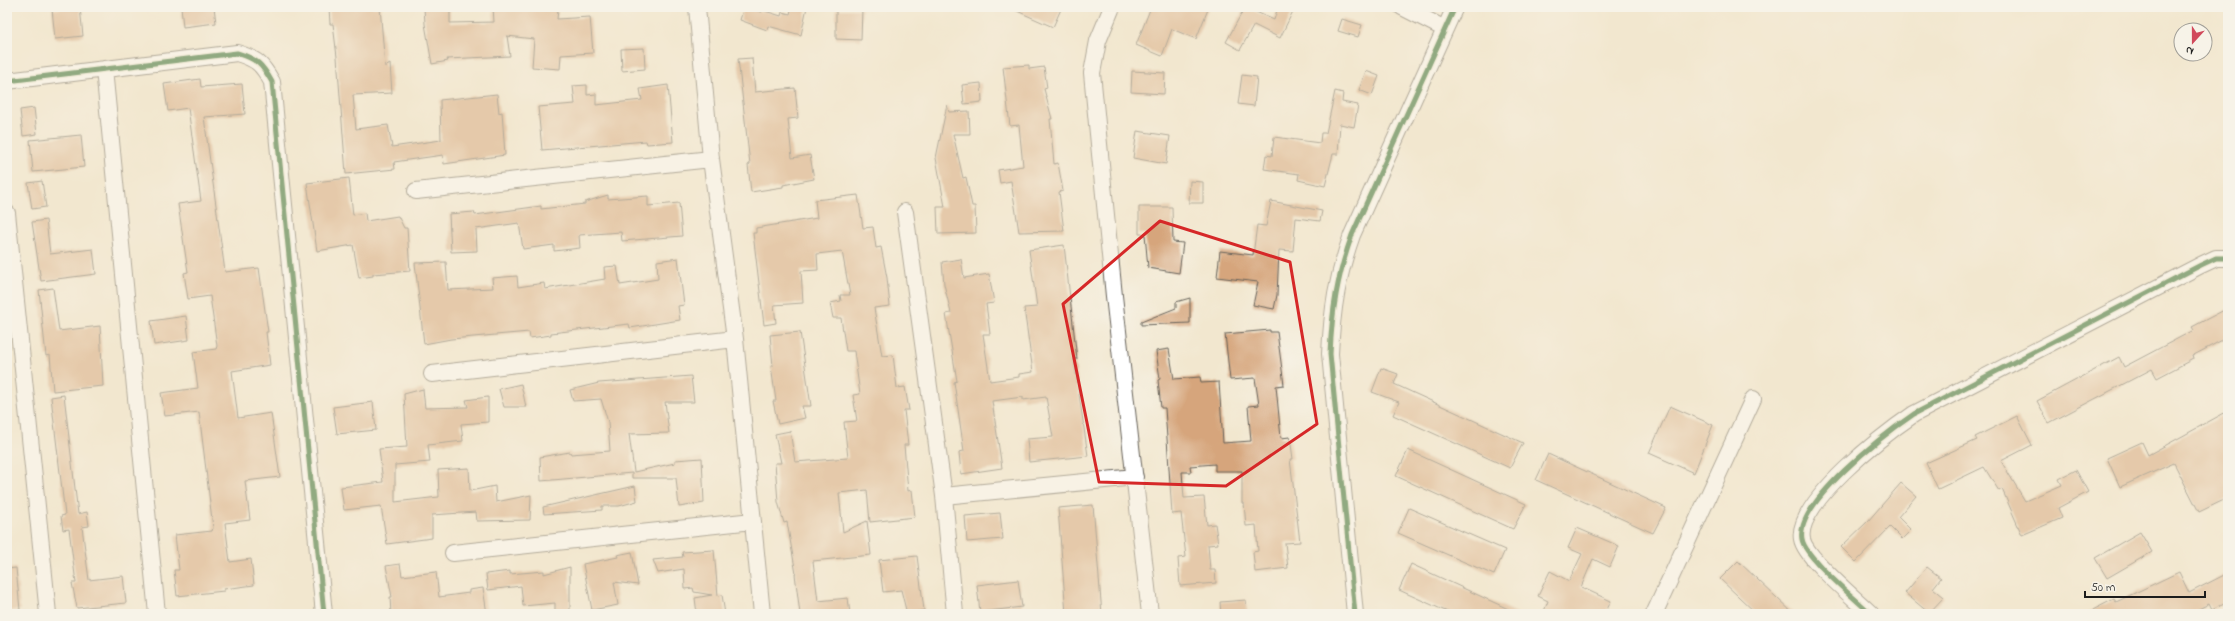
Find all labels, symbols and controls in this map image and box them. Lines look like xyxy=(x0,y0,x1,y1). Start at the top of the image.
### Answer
north arrow xyxy=(2173,22,2213,62)
text: N xyxy=(2183,42,2196,59)
scale bar xyxy=(2085,573,2205,599)
text: 50 m xyxy=(2091,579,2115,597)

